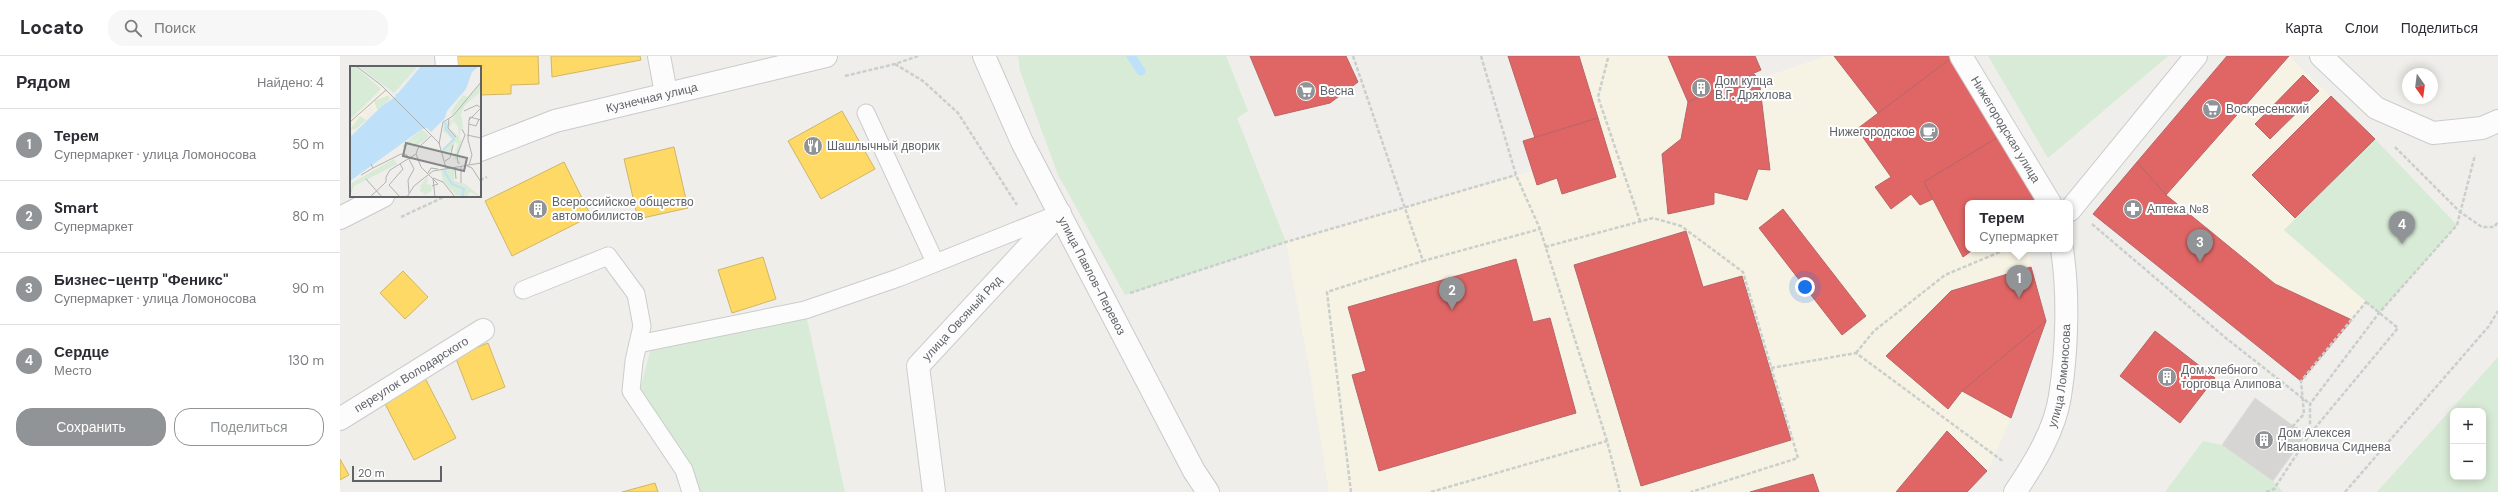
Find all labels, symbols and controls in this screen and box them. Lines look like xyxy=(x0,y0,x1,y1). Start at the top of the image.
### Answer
search box xyxy=(108,10,388,46)
text: Locato xyxy=(20,15,84,40)
icon: search xyxy=(122,17,144,39)
text: Поиск xyxy=(154,18,195,38)
text: Карта xyxy=(2285,19,2323,37)
text: Слои xyxy=(2345,19,2379,37)
text: Поделиться xyxy=(2401,19,2478,37)
inset map xyxy=(350,66,481,197)
north arrow xyxy=(2402,68,2438,104)
text: Рядом xyxy=(16,71,71,93)
place label: Дом купца В.Г. Дряхлова xyxy=(1715,73,1792,103)
street label: Нижегородская улица xyxy=(1967,73,2044,186)
text: Найдено: 4 xyxy=(257,74,324,91)
building icon: Дом купца В.Г. Дряхлова xyxy=(1690,77,1712,99)
street label: Кузнечная улица xyxy=(604,79,700,116)
supermarket icon: Весна xyxy=(1295,80,1317,102)
place label: Весна xyxy=(1320,83,1354,99)
supermarket icon: Воскресенский xyxy=(2201,98,2223,120)
place label: Воскресенский xyxy=(2226,101,2309,117)
cafe icon: Нижегородское xyxy=(1918,121,1940,143)
place label: Нижегородское xyxy=(1829,124,1915,140)
text: Терем xyxy=(54,126,99,146)
restaurant icon: Шашлычный дворик xyxy=(802,135,824,157)
text: 1 xyxy=(27,136,31,153)
text: 50 m xyxy=(292,136,324,153)
place label: Шашлычный дворик xyxy=(827,138,941,154)
text: Супермаркет · улица Ломоносова xyxy=(54,146,256,163)
place label: Всероссийское общество автомобилистов xyxy=(552,194,694,224)
text: Smart xyxy=(54,198,99,218)
building icon: Всероссийское общество автомобилистов xyxy=(527,198,549,220)
pharmacy icon: Аптека №8 xyxy=(2122,198,2144,220)
popup xyxy=(1965,200,2073,252)
place label: Аптека №8 xyxy=(2147,201,2209,217)
text: 2 xyxy=(25,208,33,225)
text: 80 m xyxy=(292,208,324,225)
text: Терем xyxy=(1979,208,2024,228)
pin: 4 xyxy=(2389,211,2415,244)
street label: улица Павлов-Перевоз xyxy=(1054,214,1130,338)
text: Супермаркет xyxy=(54,218,133,235)
text: Супермаркет xyxy=(1979,228,2059,245)
pin: 3 xyxy=(2187,229,2213,262)
pin: 1 xyxy=(2006,265,2032,298)
text: Бизнес-центр "Феникс" xyxy=(54,270,228,290)
street label: улица Овсяный Ряд xyxy=(919,272,1006,364)
pin: 2 xyxy=(1439,277,1465,310)
your location xyxy=(1795,277,1815,297)
text: 3 xyxy=(25,280,33,297)
text: 90 m xyxy=(292,280,324,297)
text: Супермаркет · улица Ломоносова xyxy=(54,290,256,307)
street label: улица Ломоносова xyxy=(2044,323,2074,430)
street label: переулок Володарского xyxy=(351,333,472,416)
text: Сердце xyxy=(54,342,109,362)
text: 4 xyxy=(25,352,33,369)
text: 130 m xyxy=(288,352,324,369)
text: Место xyxy=(54,362,92,379)
place label: Дом хлебного торговца Алипова xyxy=(2181,362,2282,392)
building icon: Дом хлебного торговца Алипова xyxy=(2156,366,2178,388)
button: Сохранить xyxy=(16,408,166,446)
button: Поделиться xyxy=(174,408,324,446)
map controls xyxy=(2450,408,2486,480)
button: + xyxy=(2450,408,2486,444)
place label: Дом Алексея Ивановича Сиднева xyxy=(2278,425,2391,455)
building icon: Дом Алексея Ивановича Сиднева xyxy=(2253,429,2275,451)
button: − xyxy=(2450,444,2486,480)
scale bar xyxy=(352,464,442,483)
text: 20 m xyxy=(358,466,384,480)

